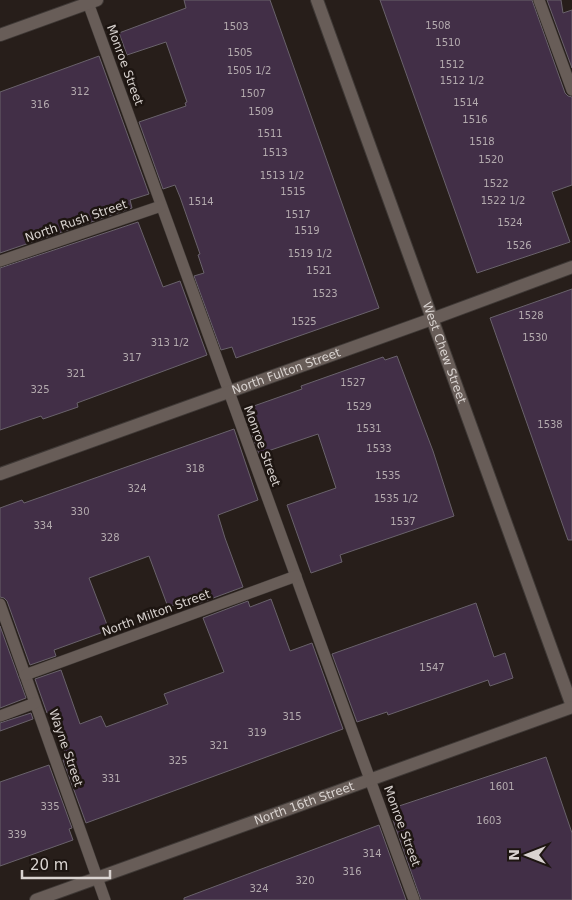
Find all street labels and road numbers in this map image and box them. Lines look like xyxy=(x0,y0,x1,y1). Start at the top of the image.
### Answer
street label: Monroe Street xyxy=(104,23,146,108)
street label: North Rush Street xyxy=(23,197,129,245)
street label: West Chew Street xyxy=(420,300,469,406)
street label: North Fulton Street xyxy=(230,345,343,397)
street label: Monroe Street xyxy=(241,404,283,489)
street label: North Milton Street xyxy=(100,587,212,639)
street label: Wayne Street xyxy=(46,708,86,789)
street label: North 16th Street xyxy=(252,779,356,828)
street label: Monroe Street xyxy=(381,784,423,869)

